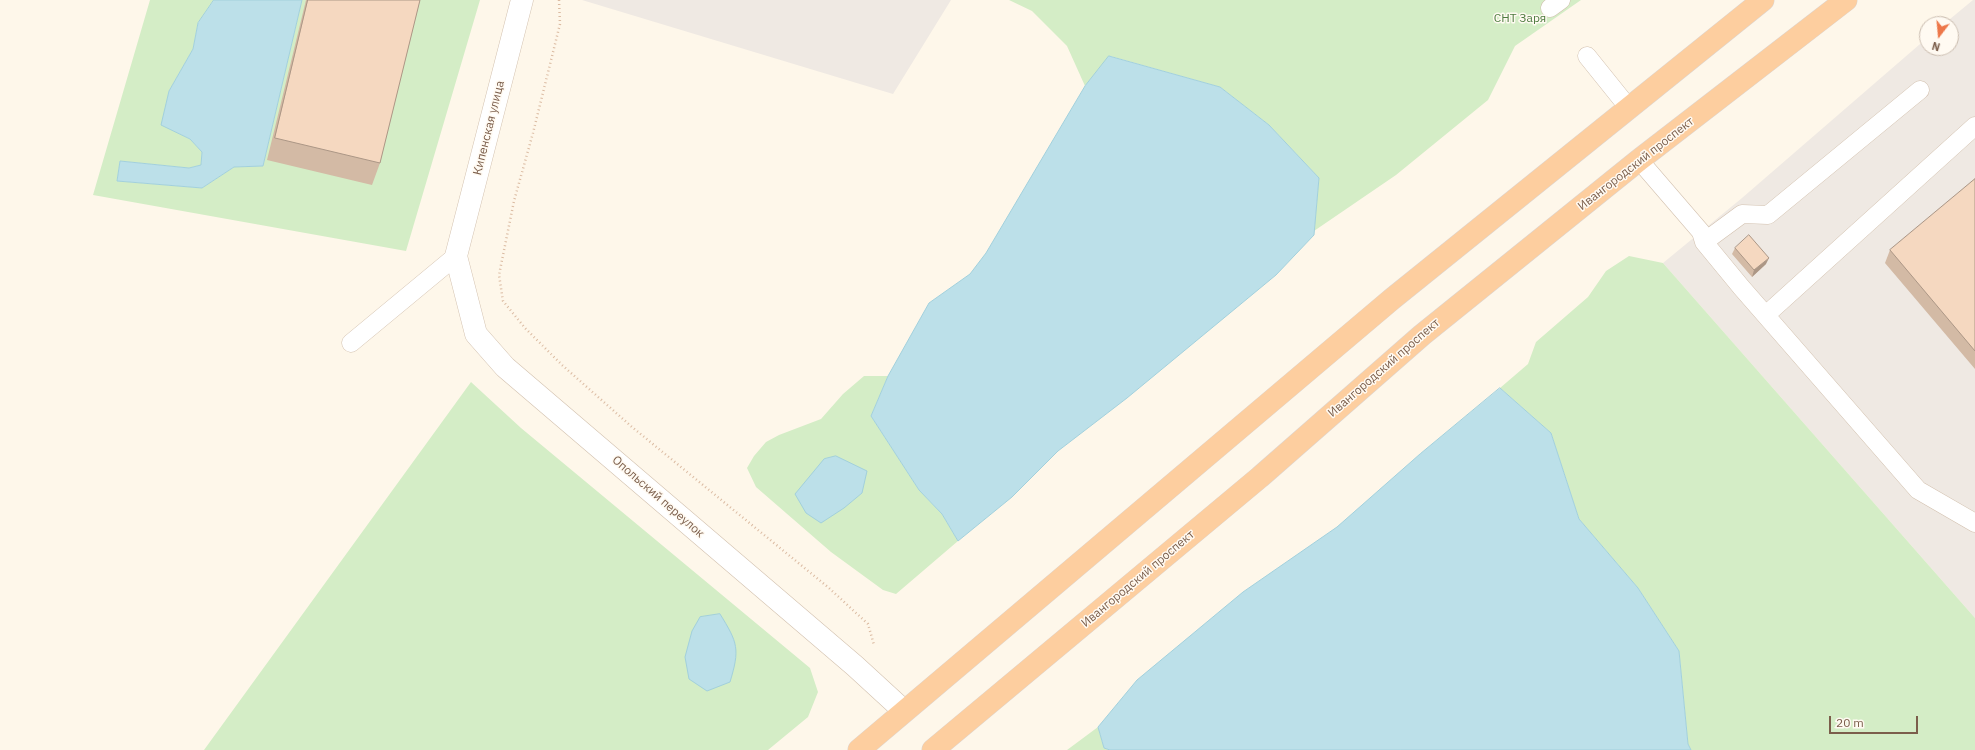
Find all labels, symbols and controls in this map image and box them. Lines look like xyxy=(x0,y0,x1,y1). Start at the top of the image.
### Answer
park label: СНТ Заря xyxy=(1494,12,1546,26)
north arrow xyxy=(1919,16,1959,56)
text: N xyxy=(1930,39,1942,54)
street label: Кипенская улица xyxy=(470,79,508,177)
street label: Ивангородский проспект xyxy=(1575,114,1697,214)
street label: Ивангородский проспект xyxy=(1325,316,1443,420)
street label: Опольский переулок xyxy=(609,453,707,541)
street label: Ивангородский проспект xyxy=(1079,528,1197,630)
scale bar xyxy=(1831,708,1920,734)
text: 20 m xyxy=(1836,715,1864,730)

